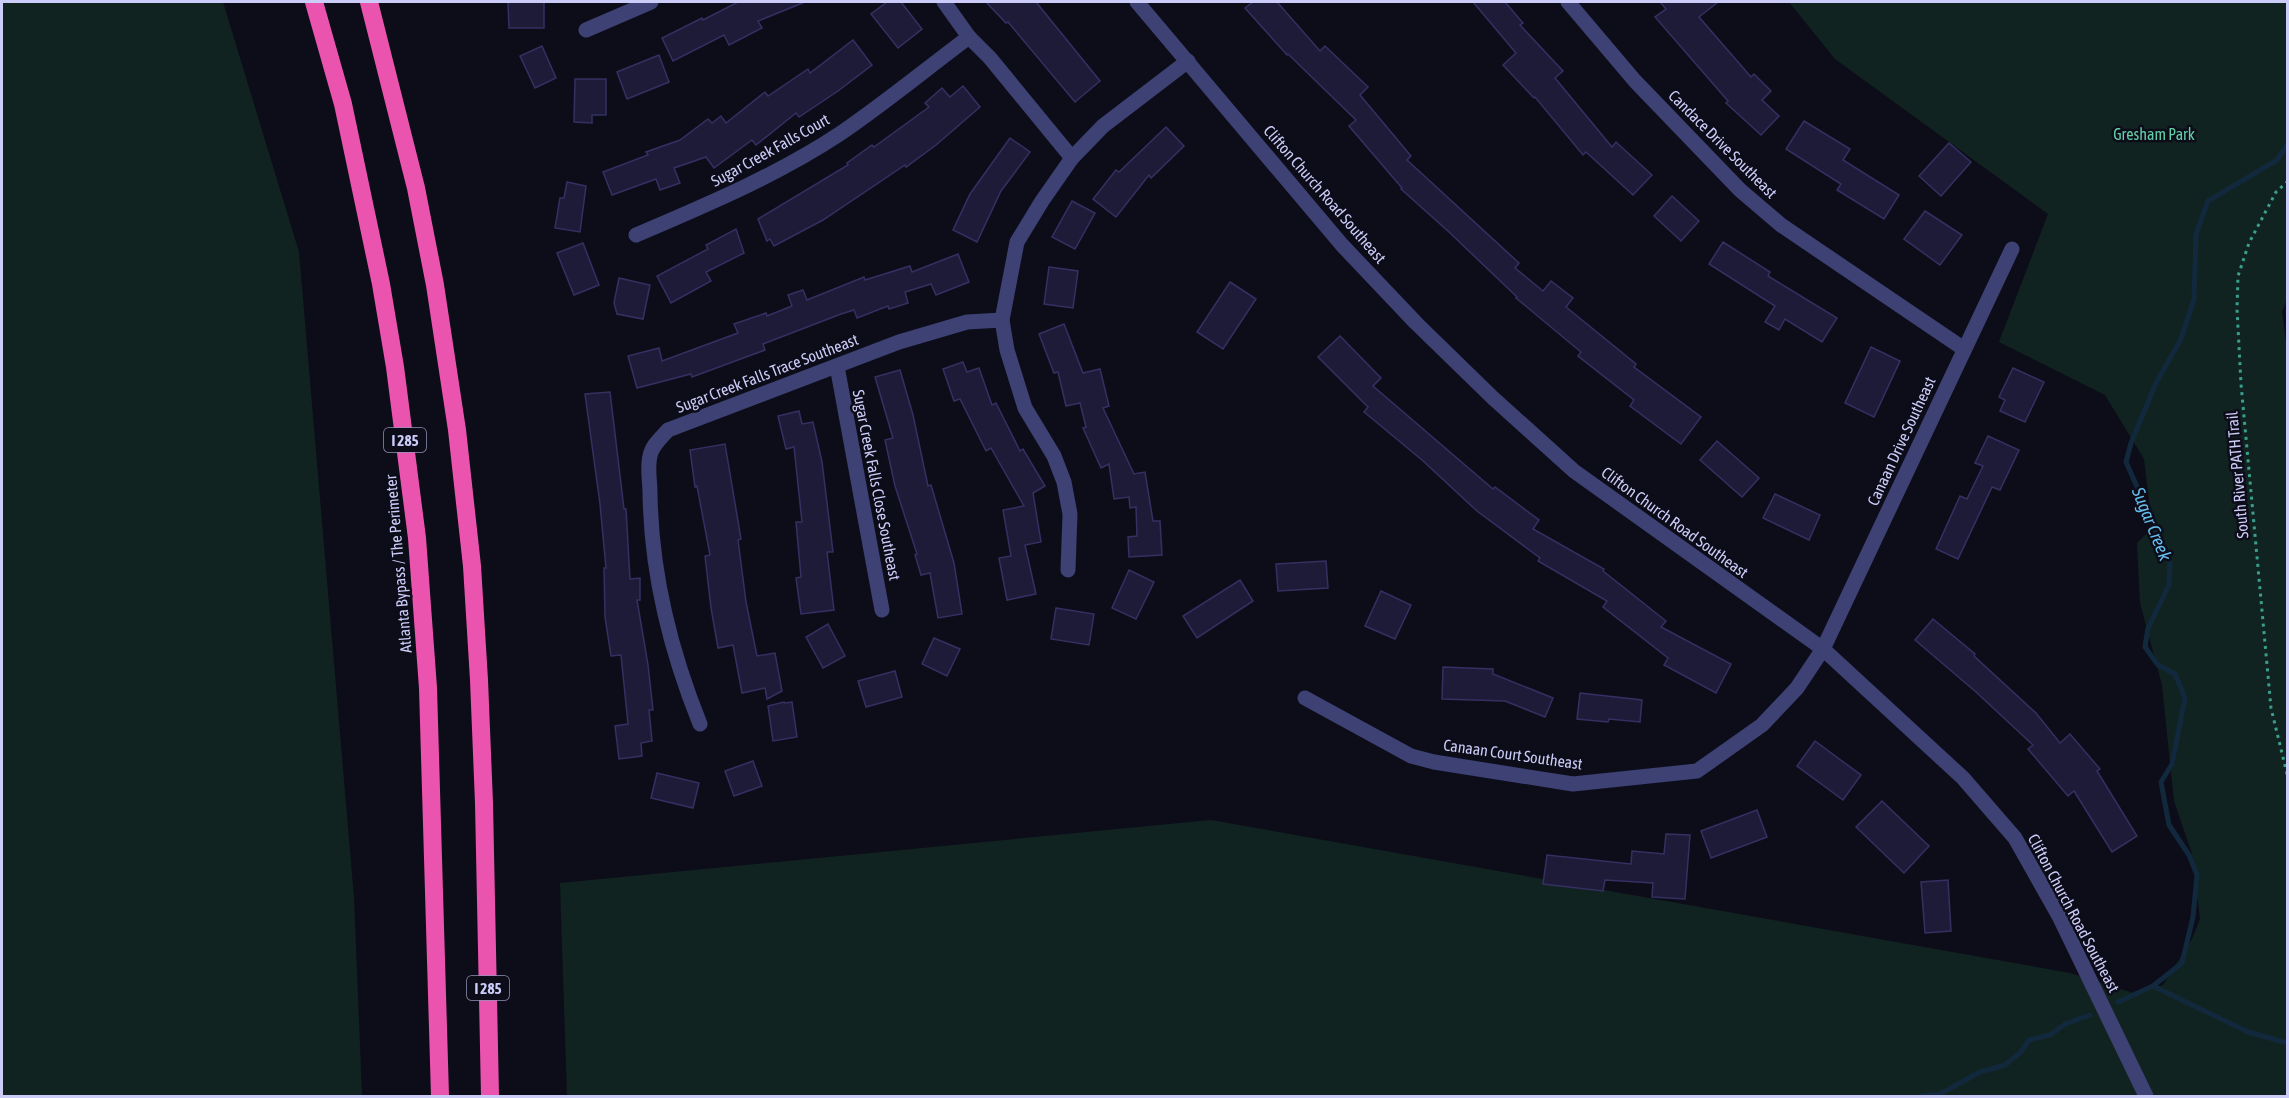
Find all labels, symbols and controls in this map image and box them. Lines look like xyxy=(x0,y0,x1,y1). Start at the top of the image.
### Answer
street label: Candace Drive Southeast xyxy=(1665,86,1781,202)
street label: Sugar Creek Falls Court xyxy=(708,110,833,191)
street label: Clifton Church Road Southeast xyxy=(1260,121,1390,267)
park label: Gresham Park xyxy=(2113,125,2195,143)
street label: Sugar Creek Falls Trace Southeast xyxy=(673,330,861,417)
street label: Canaan Drive Southeast xyxy=(1863,374,1939,508)
street label: Sugar Creek Falls Close Southeast xyxy=(849,388,904,583)
street label: South River PATH Trail xyxy=(2222,410,2252,539)
road number: I 285 xyxy=(384,428,426,452)
street label: Clifton Church Road Southeast xyxy=(1598,463,1752,581)
street label: Atlanta Bypass / The Perimeter xyxy=(381,474,416,654)
water label: Sugar Creek xyxy=(2127,483,2177,565)
street label: Canaan Court Southeast xyxy=(1442,735,1584,773)
street label: Clifton Church Road Southeast xyxy=(2025,831,2124,996)
road number: I 285 xyxy=(467,976,509,1000)

